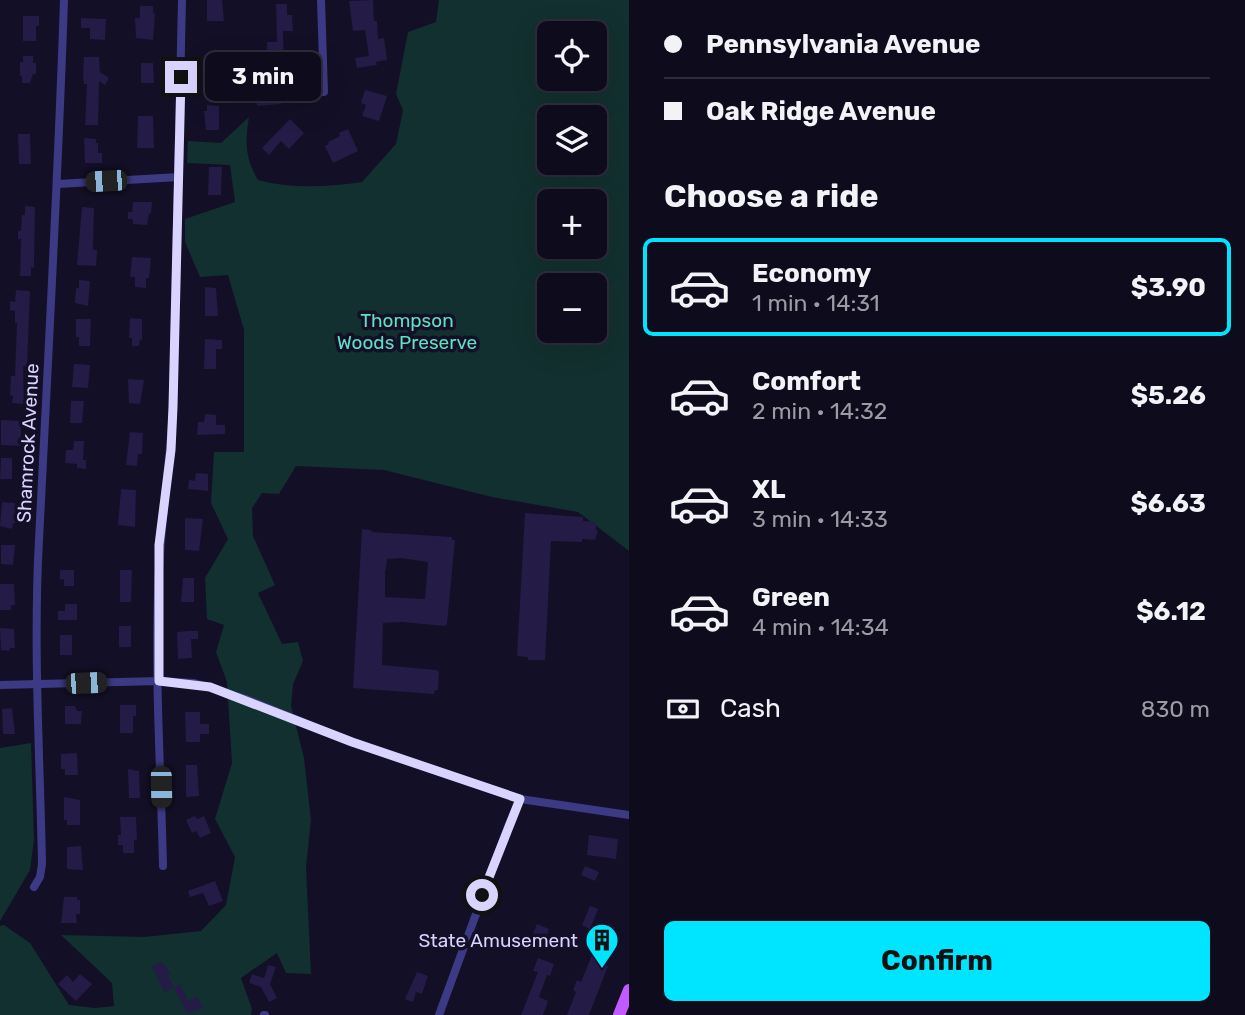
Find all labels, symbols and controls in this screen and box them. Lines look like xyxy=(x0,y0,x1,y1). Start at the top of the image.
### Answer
map controls xyxy=(537,21,607,343)
button: locate xyxy=(537,21,607,91)
text: Pennsylvania Avenue xyxy=(706,29,981,60)
callout: 3 min xyxy=(206,52,321,102)
route end xyxy=(165,61,197,93)
text: 3 min xyxy=(232,62,294,90)
text: Oak Ridge Avenue xyxy=(706,96,936,127)
button: layers xyxy=(537,105,607,175)
car xyxy=(85,169,128,193)
text: Choose a ride xyxy=(664,177,878,215)
button: + xyxy=(537,189,607,259)
icon: car xyxy=(668,256,731,319)
text: Economy xyxy=(752,258,871,289)
text: $3.90 xyxy=(1131,272,1206,303)
button: − xyxy=(537,273,607,343)
text: 1 min · 14:31 xyxy=(752,289,880,317)
park label: Thompson Woods Preserve xyxy=(337,309,477,354)
street label: Shamrock Avenue xyxy=(12,363,44,523)
icon: car xyxy=(668,364,731,427)
text: Comfort xyxy=(752,366,861,397)
text: $5.26 xyxy=(1131,380,1206,411)
text: 2 min · 14:32 xyxy=(752,397,887,425)
icon: car xyxy=(668,472,731,535)
text: XL xyxy=(752,474,785,505)
text: $6.63 xyxy=(1130,488,1206,519)
text: 3 min · 14:33 xyxy=(752,505,888,533)
icon: car xyxy=(668,580,731,643)
text: Green xyxy=(752,582,830,613)
text: $6.12 xyxy=(1136,596,1206,627)
text: 4 min · 14:34 xyxy=(752,613,889,641)
car xyxy=(65,672,108,694)
icon: cash xyxy=(664,690,702,728)
text: Cash xyxy=(720,693,781,724)
text: 830 m xyxy=(1141,695,1210,723)
car xyxy=(151,766,172,808)
route start xyxy=(466,879,498,911)
building icon: State Amusement xyxy=(583,921,621,970)
button: Confirm xyxy=(664,921,1210,1001)
place label: State Amusement xyxy=(418,929,579,952)

